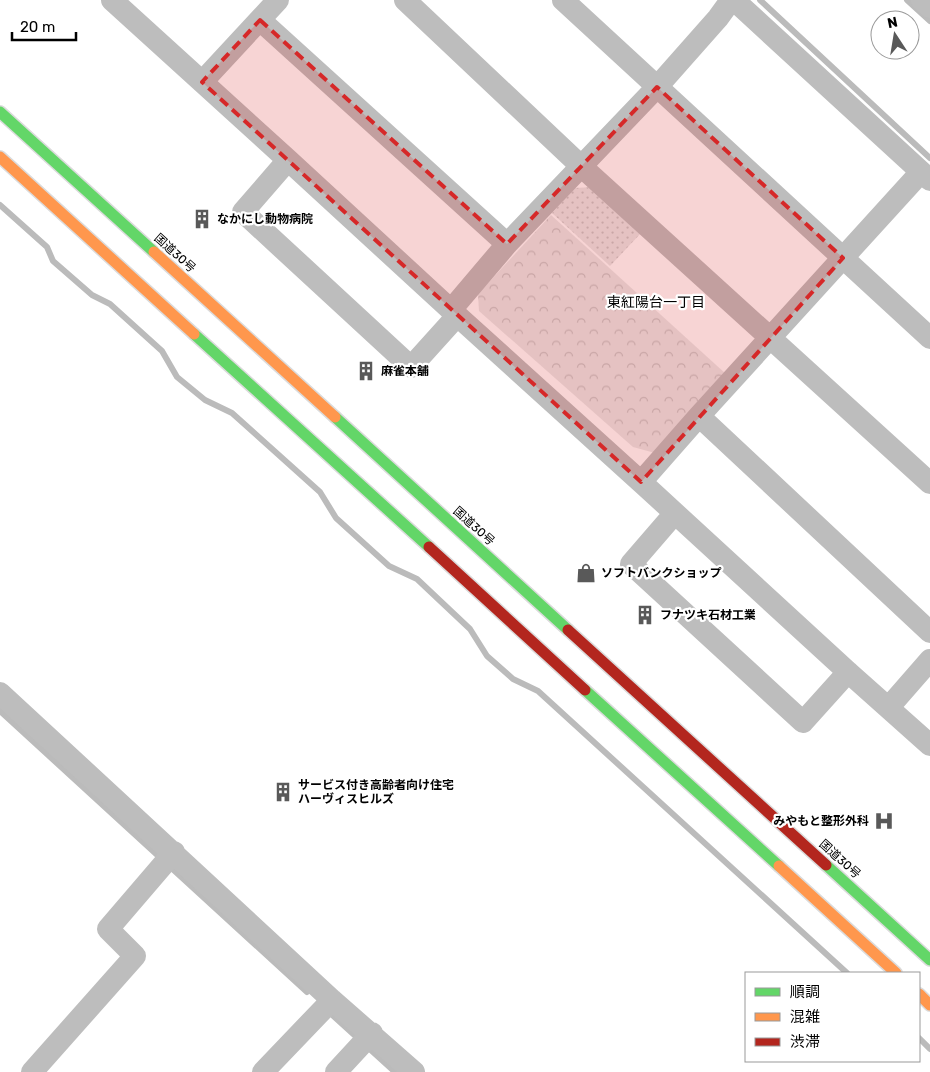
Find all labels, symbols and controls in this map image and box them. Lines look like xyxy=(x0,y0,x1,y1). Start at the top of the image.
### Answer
scale bar xyxy=(12,10,76,42)
north arrow xyxy=(870,10,920,60)
text: N xyxy=(886,13,899,32)
text: 20 m xyxy=(20,18,55,36)
building icon: なかにし動物病院 xyxy=(191,208,213,230)
place label: なかにし動物病院 xyxy=(217,212,313,226)
street label: 国道30号 xyxy=(151,231,199,275)
district label: 東紅陽台一丁目 xyxy=(607,294,705,311)
building icon: 麻雀本舗 xyxy=(355,360,377,382)
place label: 麻雀本舗 xyxy=(381,364,429,378)
street label: 国道30号 xyxy=(450,504,498,548)
shop icon: ソフトバンクショップ xyxy=(575,562,597,584)
place label: ソフトバンクショップ xyxy=(601,566,722,580)
building icon: フナツキ石材工業 xyxy=(634,604,656,626)
place label: フナツキ石材工業 xyxy=(660,608,756,622)
place label: サービス付き高齢者向け住宅 ハーヴィスヒルズ xyxy=(298,778,454,806)
building icon: サービス付き高齢者向け住宅 ハーヴィスヒルズ xyxy=(272,781,294,803)
hospital icon: みやもと整形外科 xyxy=(873,810,895,832)
place label: みやもと整形外科 xyxy=(773,814,869,828)
street label: 国道30号 xyxy=(816,837,864,881)
legend xyxy=(745,972,920,1062)
text: 順調 xyxy=(790,983,820,1001)
text: 混雑 xyxy=(790,1008,820,1026)
text: 渋滞 xyxy=(790,1033,820,1051)

